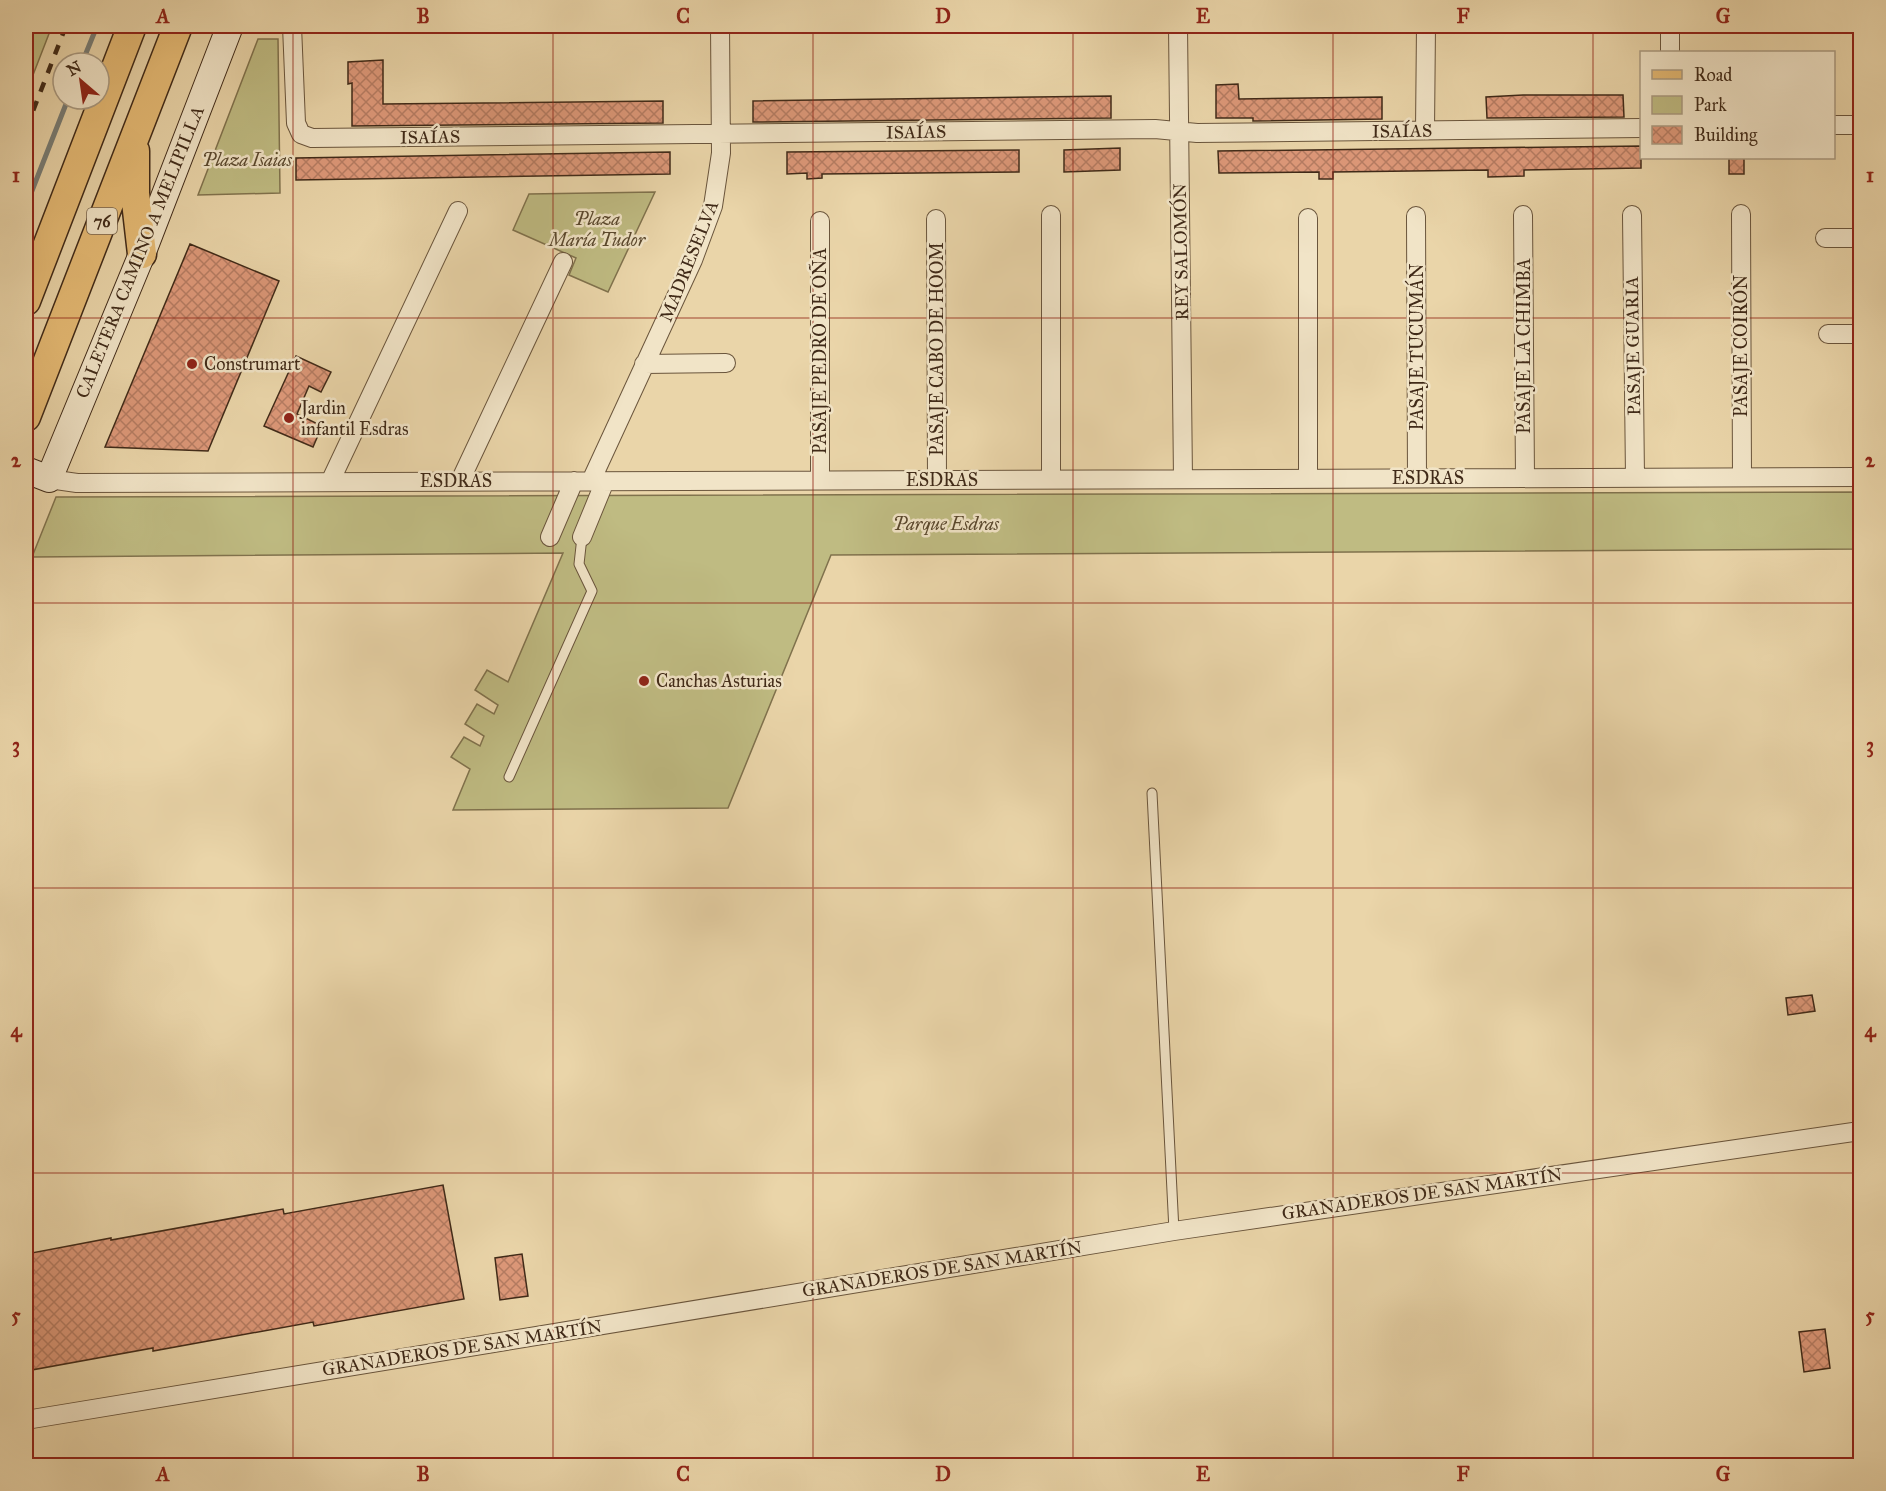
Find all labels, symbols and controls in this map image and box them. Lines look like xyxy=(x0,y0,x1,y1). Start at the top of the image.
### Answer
text: A xyxy=(154,4,170,28)
text: B xyxy=(416,4,430,28)
text: C xyxy=(676,4,690,28)
text: D xyxy=(935,4,951,28)
text: E xyxy=(1196,4,1211,28)
text: F xyxy=(1456,4,1470,28)
text: G xyxy=(1716,4,1731,28)
north arrow xyxy=(51,51,111,111)
legend xyxy=(1640,51,1835,159)
text: N xyxy=(63,57,85,80)
text: Road xyxy=(1694,64,1732,86)
text: Park xyxy=(1694,94,1727,116)
street label: CALETERA CAMINO A MELIPILLA xyxy=(71,103,209,401)
street label: ISAÍAS xyxy=(1372,117,1432,143)
street label: ISAÍAS xyxy=(886,118,946,144)
street label: ISAÍAS xyxy=(400,123,460,149)
text: Building xyxy=(1694,124,1758,147)
park label: Plaza Isaias xyxy=(202,149,293,171)
text: 1 xyxy=(12,163,20,187)
text: 1 xyxy=(1866,163,1874,187)
street label: REY SALOMÓN xyxy=(1167,183,1193,321)
street label: MADRESELVA xyxy=(655,197,723,325)
road number: 76 xyxy=(87,208,117,234)
park label: Plaza María Tudor xyxy=(547,208,647,251)
street label: PASAJE CABO DE HOOM xyxy=(926,242,949,456)
street label: PASAJE PEDRO DE OÑA xyxy=(808,248,832,454)
street label: PASAJE LA CHIMBA xyxy=(1513,258,1536,434)
street label: PASAJE TUCUMÁN xyxy=(1404,264,1429,430)
street label: PASAJE COIRÓN xyxy=(1728,275,1753,417)
street label: PASAJE GUARIA xyxy=(1621,276,1646,416)
place label: Construmart xyxy=(204,353,301,375)
marker: Construmart xyxy=(185,357,199,371)
place label: Jardin infantil Esdras xyxy=(299,397,409,440)
marker: Jardin infantil Esdras xyxy=(282,411,296,425)
text: 2 xyxy=(11,448,22,472)
text: 2 xyxy=(1865,448,1876,472)
street label: ESDRAS xyxy=(1392,467,1464,489)
street label: ESDRAS xyxy=(906,469,978,491)
street label: ESDRAS xyxy=(420,470,492,492)
park label: Parque Esdras xyxy=(893,513,1000,535)
place label: Canchas Asturias xyxy=(656,670,782,692)
marker: Canchas Asturias xyxy=(637,674,651,688)
text: 3 xyxy=(12,733,20,758)
text: 3 xyxy=(1866,733,1874,758)
text: 4 xyxy=(10,1018,22,1043)
text: 4 xyxy=(1864,1018,1876,1043)
street label: GRANADEROS DE SAN MARTÍN xyxy=(1280,1161,1564,1225)
street label: GRANADEROS DE SAN MARTÍN xyxy=(800,1234,1084,1302)
text: 5 xyxy=(11,1303,21,1327)
text: 5 xyxy=(1865,1303,1875,1327)
street label: GRANADEROS DE SAN MARTÍN xyxy=(320,1313,604,1381)
text: A xyxy=(154,1462,170,1486)
text: B xyxy=(416,1462,430,1486)
text: C xyxy=(676,1462,690,1486)
text: D xyxy=(935,1462,951,1486)
text: E xyxy=(1196,1462,1211,1486)
text: F xyxy=(1456,1462,1470,1486)
text: G xyxy=(1716,1462,1731,1486)

